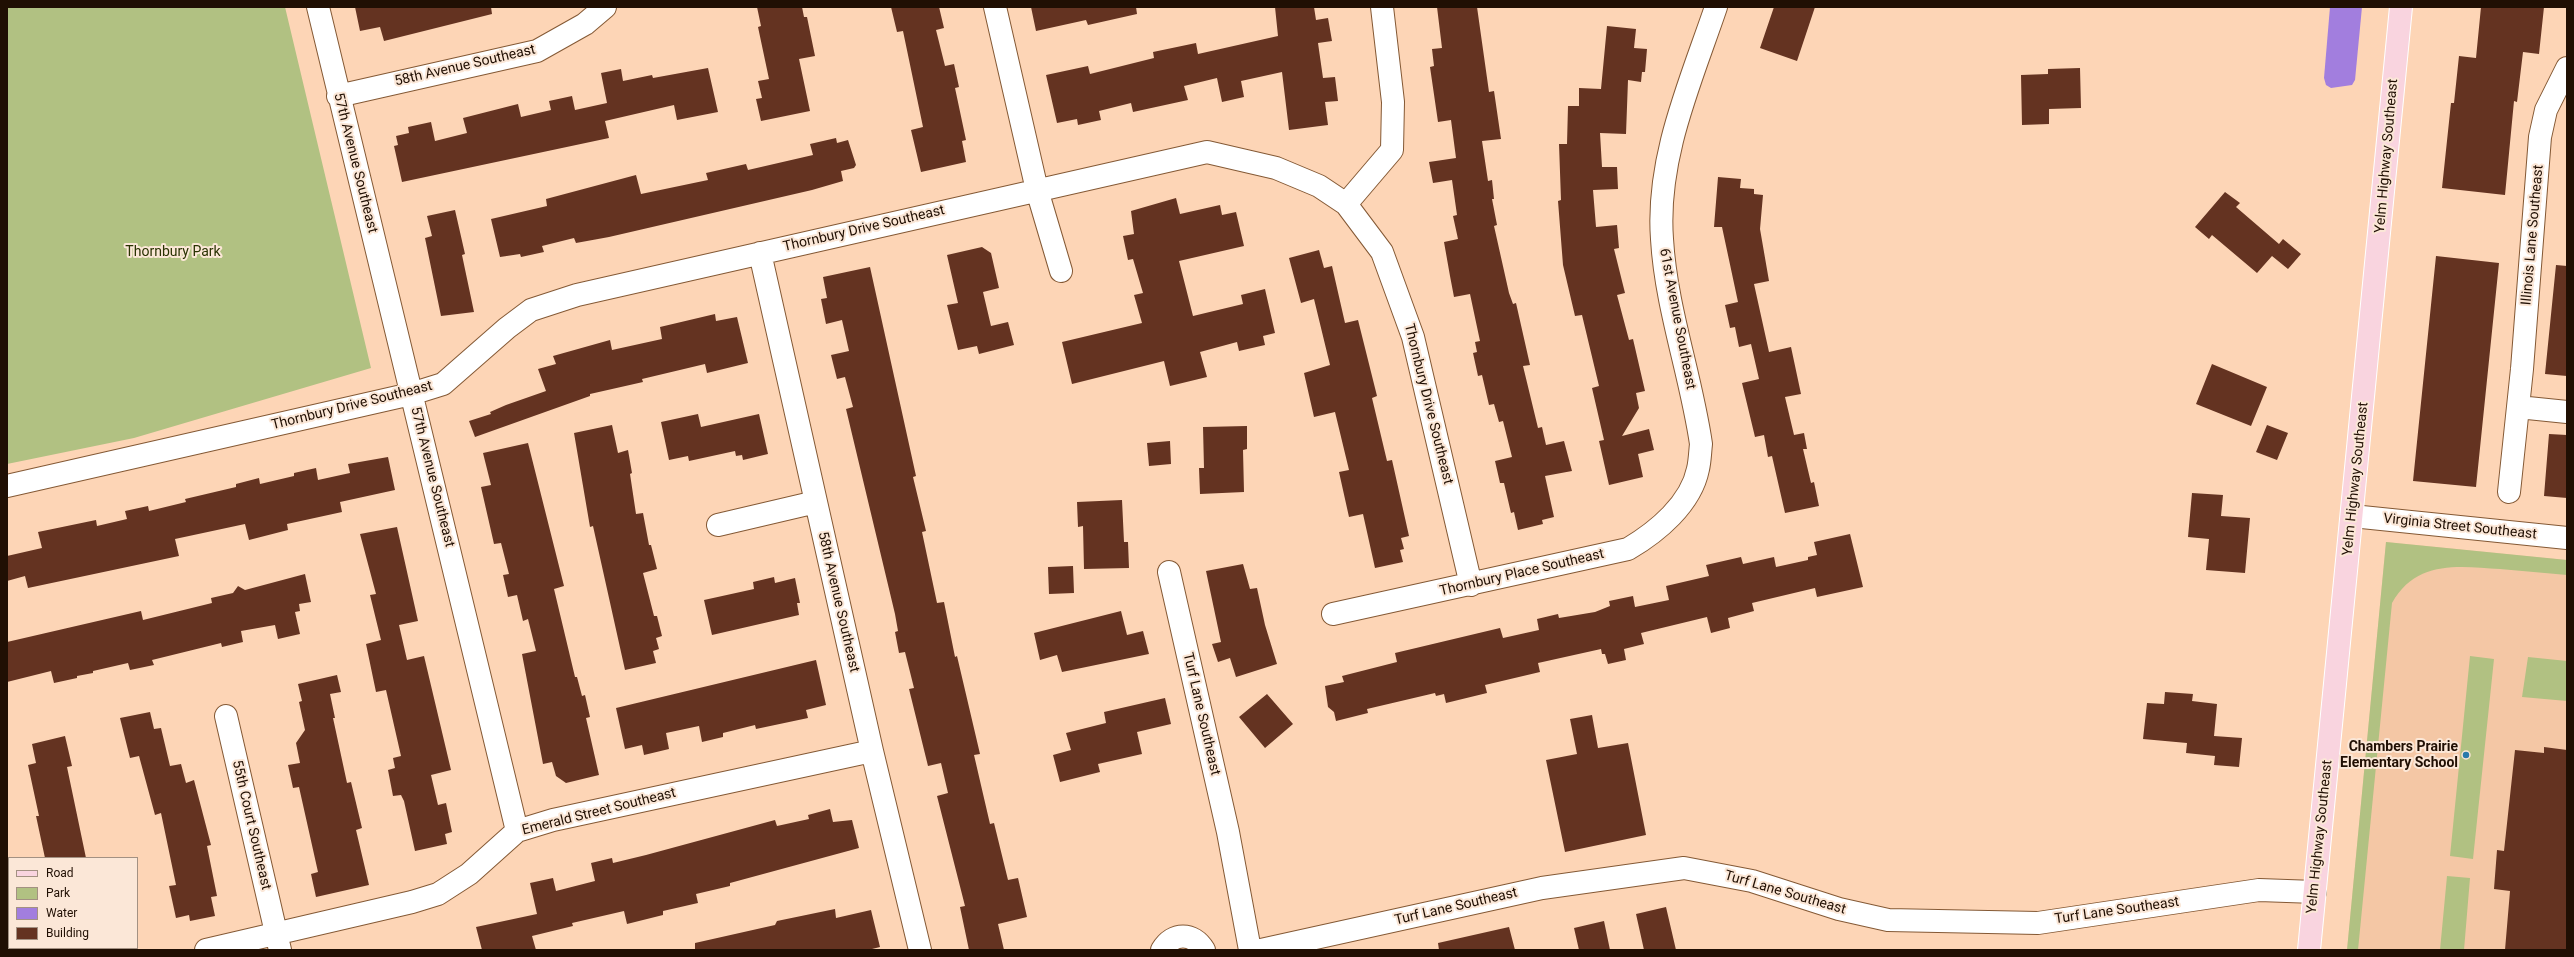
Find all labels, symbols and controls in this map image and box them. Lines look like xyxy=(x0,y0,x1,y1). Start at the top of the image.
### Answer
street label: 58th Avenue Southeast xyxy=(393,42,537,90)
street label: Yelm Highway Southeast xyxy=(2372,78,2402,234)
street label: 57th Avenue Southeast xyxy=(329,91,381,235)
street label: Illinois Lane Southeast xyxy=(2518,164,2548,306)
street label: Thornbury Drive Southeast xyxy=(782,202,946,256)
park label: Thornbury Park xyxy=(125,244,221,260)
street label: 61st Avenue Southeast xyxy=(1655,247,1699,391)
street label: Thornbury Drive Southeast xyxy=(1400,322,1456,486)
street label: Thornbury Drive Southeast xyxy=(270,378,434,434)
street label: Yelm Highway Southeast xyxy=(2340,401,2372,557)
street label: 57th Avenue Southeast xyxy=(406,405,458,549)
street label: Virginia Street Southeast xyxy=(2383,511,2537,543)
street label: 58th Avenue Southeast xyxy=(814,530,862,674)
street label: Thornbury Place Southeast xyxy=(1438,546,1606,600)
street label: Turf Lane Southeast xyxy=(1179,651,1223,777)
place label: Chambers Prairie Elementary School xyxy=(2340,739,2458,772)
marker: Chambers Prairie Elementary School xyxy=(2461,750,2471,760)
street label: 55th Court Southeast xyxy=(228,759,274,891)
street label: Yelm Highway Southeast xyxy=(2304,759,2336,915)
street label: Emerald Street Southeast xyxy=(520,785,678,839)
legend xyxy=(8,857,138,949)
text: Road xyxy=(46,866,74,880)
street label: Turf Lane Southeast xyxy=(1722,868,1848,918)
street label: Turf Lane Southeast xyxy=(1393,885,1519,929)
text: Park xyxy=(46,886,70,900)
street label: Turf Lane Southeast xyxy=(2054,894,2180,928)
text: Water xyxy=(46,906,77,920)
text: Building xyxy=(46,926,89,940)

